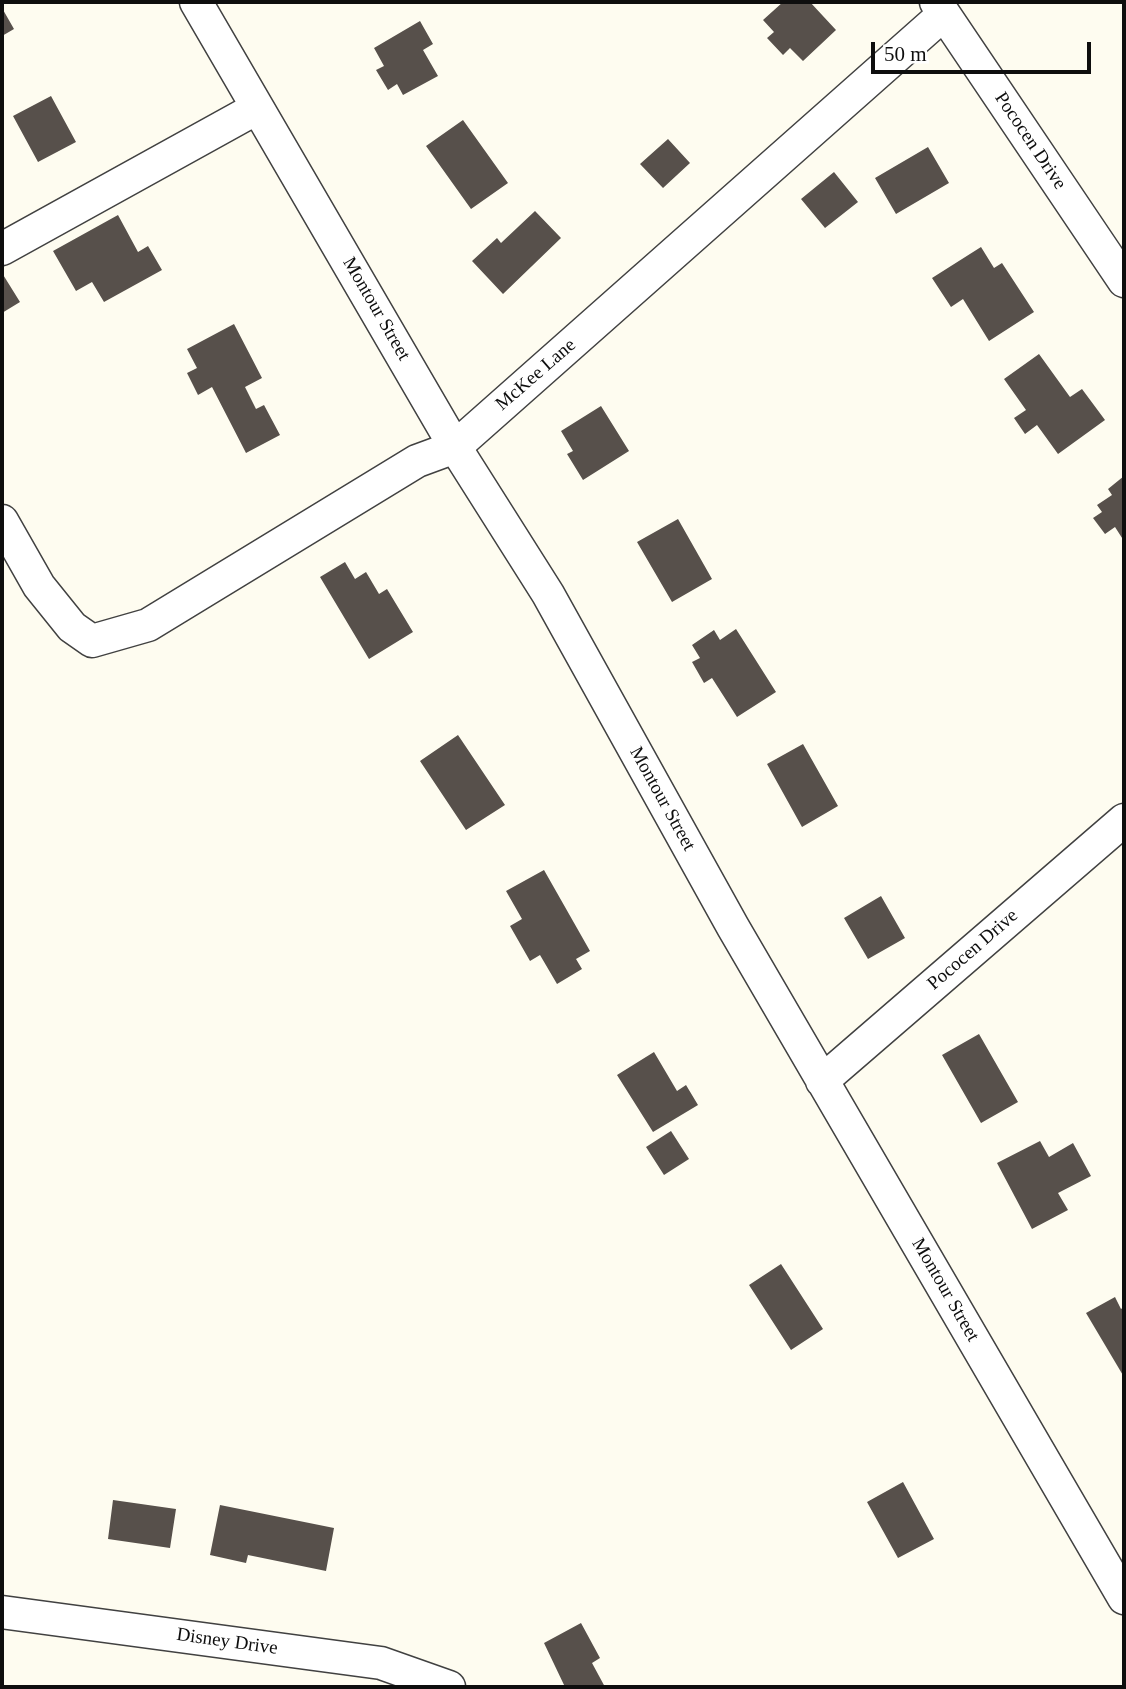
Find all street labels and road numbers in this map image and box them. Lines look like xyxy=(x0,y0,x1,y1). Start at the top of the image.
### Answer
street label: Pococen Drive xyxy=(989,88,1071,194)
street label: Montour Street xyxy=(337,253,415,365)
street label: McKee Lane xyxy=(491,334,581,416)
street label: Montour Street xyxy=(624,743,700,855)
street label: Pococen Drive xyxy=(923,905,1023,995)
street label: Montour Street xyxy=(906,1234,984,1346)
street label: Disney Drive xyxy=(175,1624,279,1660)

